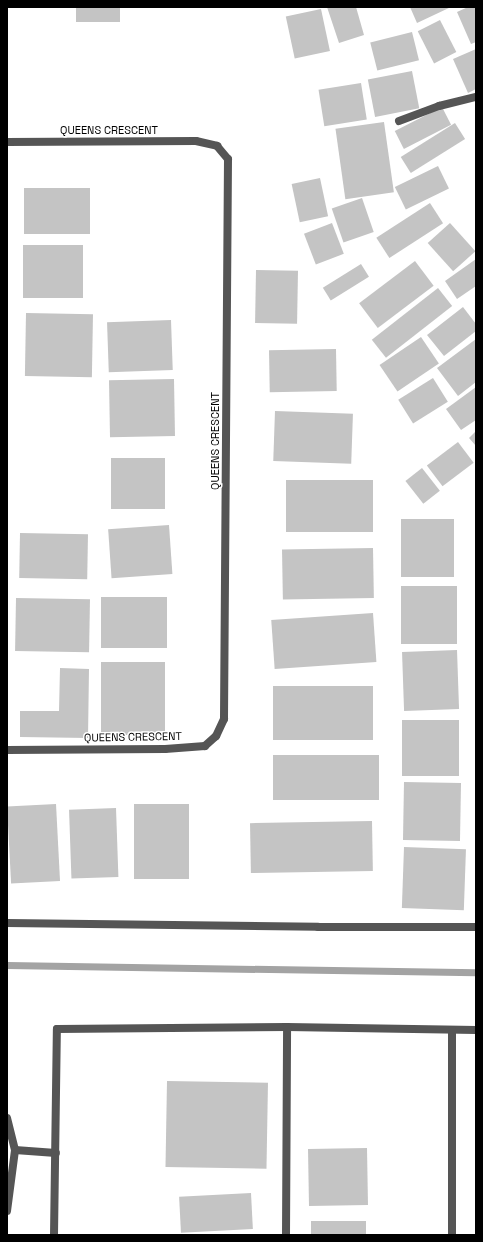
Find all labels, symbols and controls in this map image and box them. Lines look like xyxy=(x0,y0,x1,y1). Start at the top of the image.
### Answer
street label: QUEENS CRESCENT xyxy=(60,123,158,137)
street label: QUEENS CRESCENT xyxy=(208,392,222,490)
street label: QUEENS CRESCENT xyxy=(84,730,182,744)

